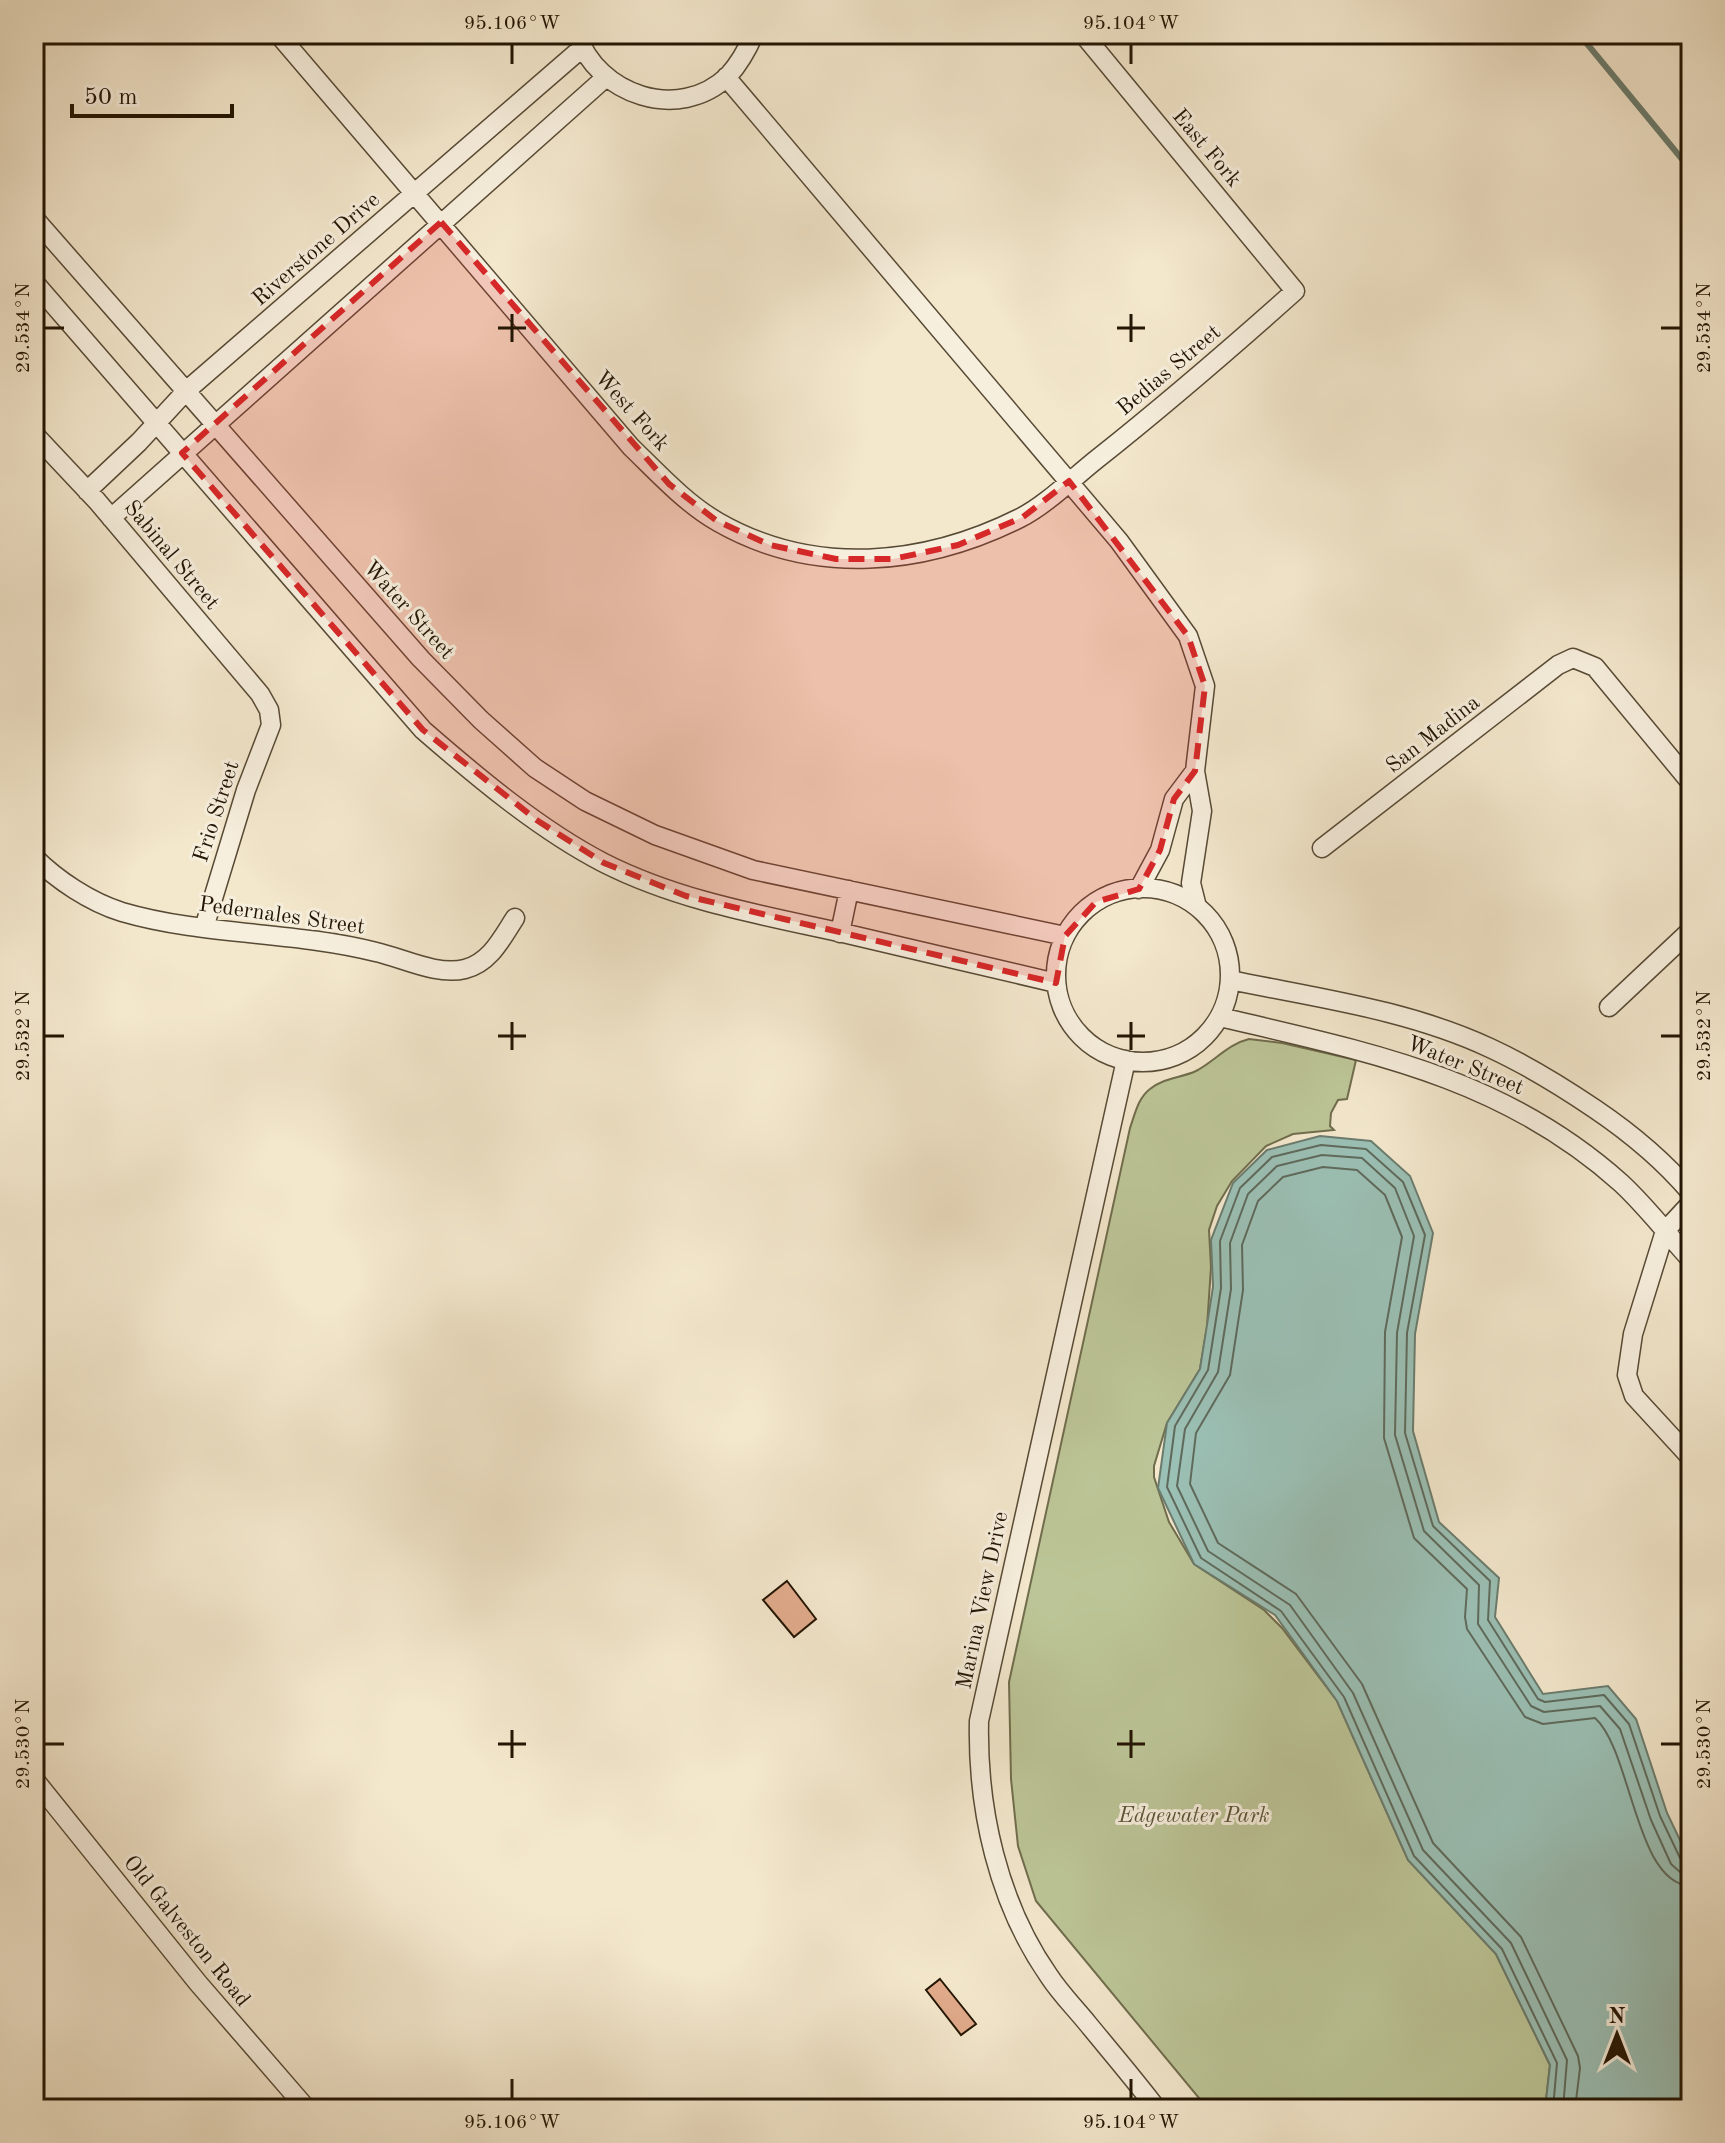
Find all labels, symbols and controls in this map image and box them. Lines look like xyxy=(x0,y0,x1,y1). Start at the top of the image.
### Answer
text: 95.106°W xyxy=(464,14,560,34)
text: 95.104°W xyxy=(1083,14,1179,34)
scale bar xyxy=(72,68,232,118)
text: 50 m xyxy=(84,86,138,110)
street label: East Fork xyxy=(1168,105,1245,191)
street label: Riverstone Drive xyxy=(248,189,384,310)
text: 29.534°N xyxy=(14,283,34,373)
text: 29.534°N xyxy=(1695,283,1715,373)
street label: Bedias Street xyxy=(1113,321,1225,420)
street label: West Fork xyxy=(590,367,673,456)
street label: Sabinal Street xyxy=(120,497,223,614)
street label: Water Street xyxy=(359,557,458,664)
street label: San Madina xyxy=(1382,691,1484,778)
street label: Frio Street xyxy=(190,758,244,865)
street label: Pedernales Street xyxy=(197,893,366,939)
text: 29.532°N xyxy=(14,991,34,1081)
text: 29.532°N xyxy=(1695,991,1715,1081)
street label: Water Street xyxy=(1404,1032,1527,1099)
street label: Marina View Drive xyxy=(953,1509,1013,1691)
text: 29.530°N xyxy=(14,1699,34,1789)
text: 29.530°N xyxy=(1695,1699,1715,1789)
park label: Edgewater Park xyxy=(1117,1805,1270,1827)
street label: Old Galveston Road xyxy=(119,1851,254,2011)
north arrow xyxy=(1577,1995,1657,2075)
text: N xyxy=(1609,2006,1626,2028)
text: 95.106°W xyxy=(464,2113,560,2133)
text: 95.104°W xyxy=(1083,2113,1179,2133)

